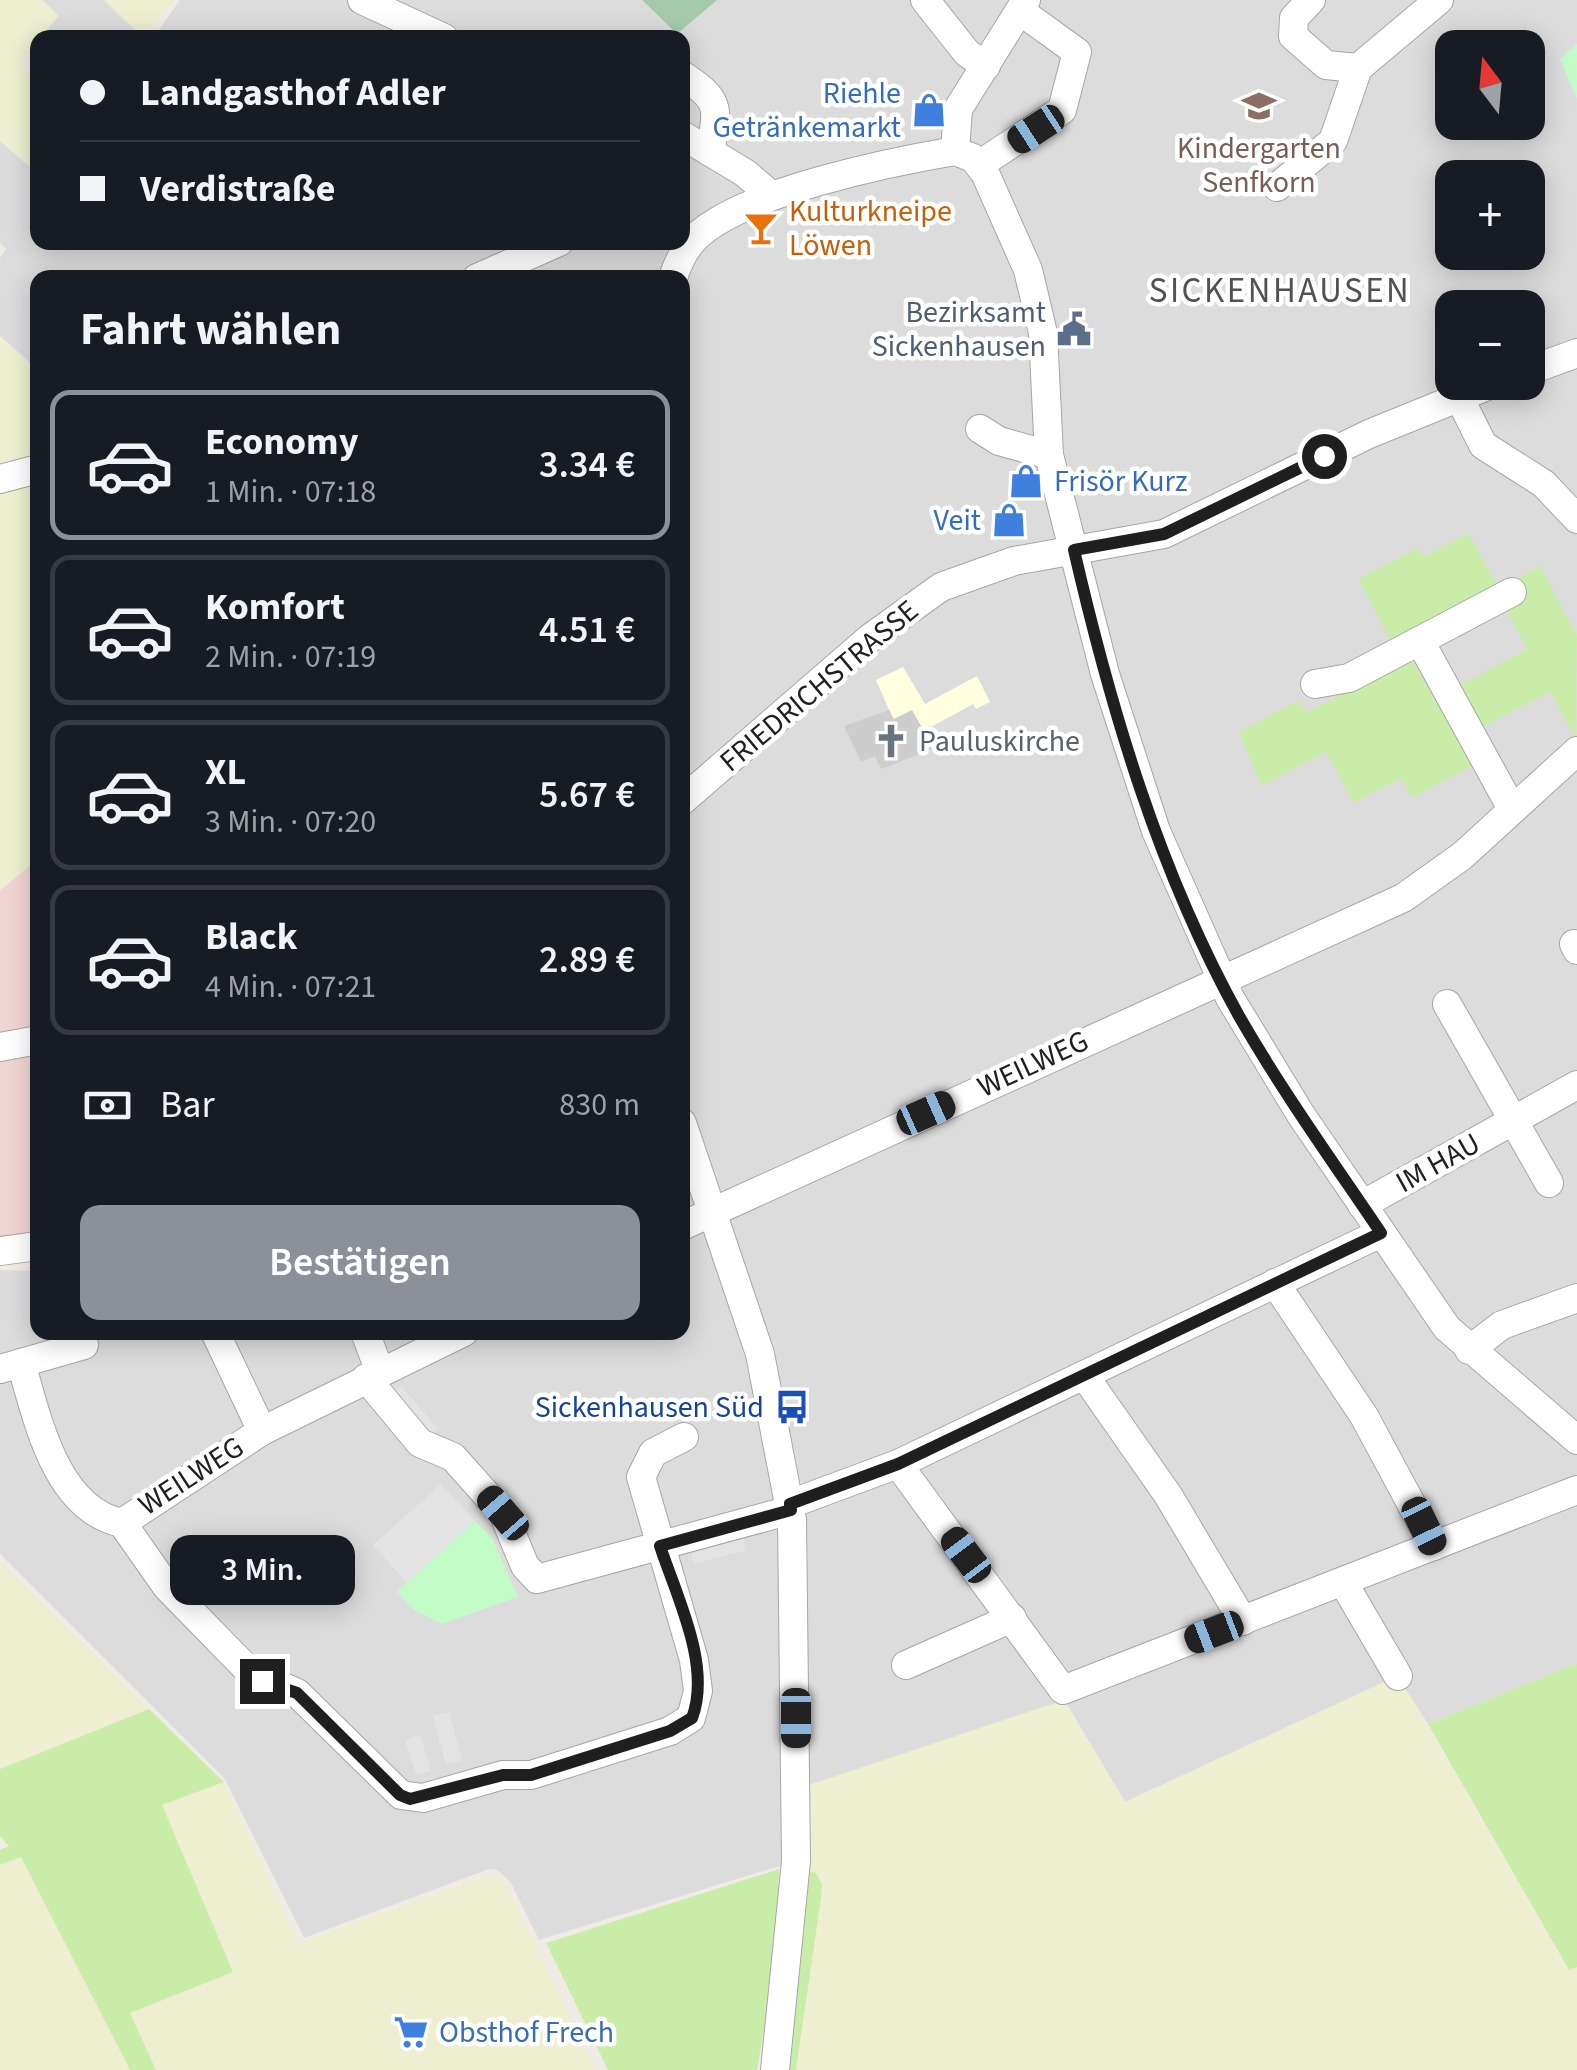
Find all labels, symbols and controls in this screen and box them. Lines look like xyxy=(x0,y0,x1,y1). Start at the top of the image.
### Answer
north arrow xyxy=(1435,30,1545,140)
map controls xyxy=(1435,30,1545,400)
text: Landgasthof Adler xyxy=(140,66,446,120)
place label: Riehle Getränkemarkt xyxy=(713,72,901,149)
school or university icon: Kindergarten Senfkorn xyxy=(1240,87,1278,125)
shop icon: Riehle Getränkemarkt xyxy=(910,91,948,129)
car xyxy=(1003,100,1069,158)
place label: Kindergarten Senfkorn xyxy=(1177,127,1341,204)
button: + xyxy=(1435,160,1545,270)
text: Verdistraße xyxy=(140,162,336,216)
place label: Kulturkneipe Löwen xyxy=(789,190,952,267)
bar icon: Kulturkneipe Löwen xyxy=(742,209,780,247)
district label: SICKENHAUSEN xyxy=(1149,266,1411,316)
button: − xyxy=(1435,290,1545,400)
place label: Bezirksamt Sickenhausen xyxy=(872,291,1046,368)
text: Fahrt wählen xyxy=(80,298,341,362)
public building icon: Bezirksamt Sickenhausen xyxy=(1055,310,1093,348)
text: Economy xyxy=(205,415,358,469)
icon: car xyxy=(85,420,175,510)
route start xyxy=(1302,434,1347,479)
text: 3.34 € xyxy=(539,438,635,492)
place label: Frisör Kurz xyxy=(1054,460,1188,503)
shop icon: Frisör Kurz xyxy=(1007,462,1045,500)
text: 1 Min. · 07:18 xyxy=(205,469,376,515)
place label: Veit xyxy=(934,499,981,542)
shop icon: Veit xyxy=(990,501,1028,539)
text: Komfort xyxy=(205,580,345,634)
icon: car xyxy=(85,585,175,675)
street label: FRIEDRICHSTRASSE xyxy=(710,590,928,782)
text: 4.51 € xyxy=(539,603,635,657)
text: 2 Min. · 07:19 xyxy=(205,634,376,680)
place label: Pauluskirche xyxy=(919,720,1080,763)
church icon: Pauluskirche xyxy=(872,722,910,760)
text: XL xyxy=(205,745,246,799)
icon: car xyxy=(85,750,175,840)
text: 5.67 € xyxy=(539,768,635,822)
text: 3 Min. · 07:20 xyxy=(205,799,376,845)
text: Black xyxy=(205,910,298,964)
icon: car xyxy=(85,915,175,1005)
text: 2.89 € xyxy=(539,933,635,987)
text: 4 Min. · 07:21 xyxy=(205,964,376,1010)
street label: WEILWEG xyxy=(970,1020,1096,1108)
icon: cash xyxy=(80,1078,135,1133)
text: Bar xyxy=(160,1078,215,1132)
text: 830 m xyxy=(559,1082,640,1128)
car xyxy=(892,1087,960,1139)
street label: IM HAU xyxy=(1388,1122,1488,1204)
button: Bestätigen xyxy=(80,1205,640,1320)
place label: Sickenhausen Süd xyxy=(535,1386,764,1429)
bus stop icon: Sickenhausen Süd xyxy=(773,1388,811,1426)
street label: WEILWEG xyxy=(130,1426,252,1526)
car xyxy=(472,1481,534,1545)
car xyxy=(1397,1492,1451,1560)
car xyxy=(936,1522,996,1588)
callout: 3 Min. xyxy=(170,1536,354,1606)
text: 3 Min. xyxy=(222,1547,303,1593)
car xyxy=(1181,1607,1247,1657)
route end xyxy=(240,1659,285,1704)
car xyxy=(781,1688,811,1748)
place label: Obsthof Frech xyxy=(439,2011,614,2054)
supermarket icon: Obsthof Frech xyxy=(392,2013,430,2051)

